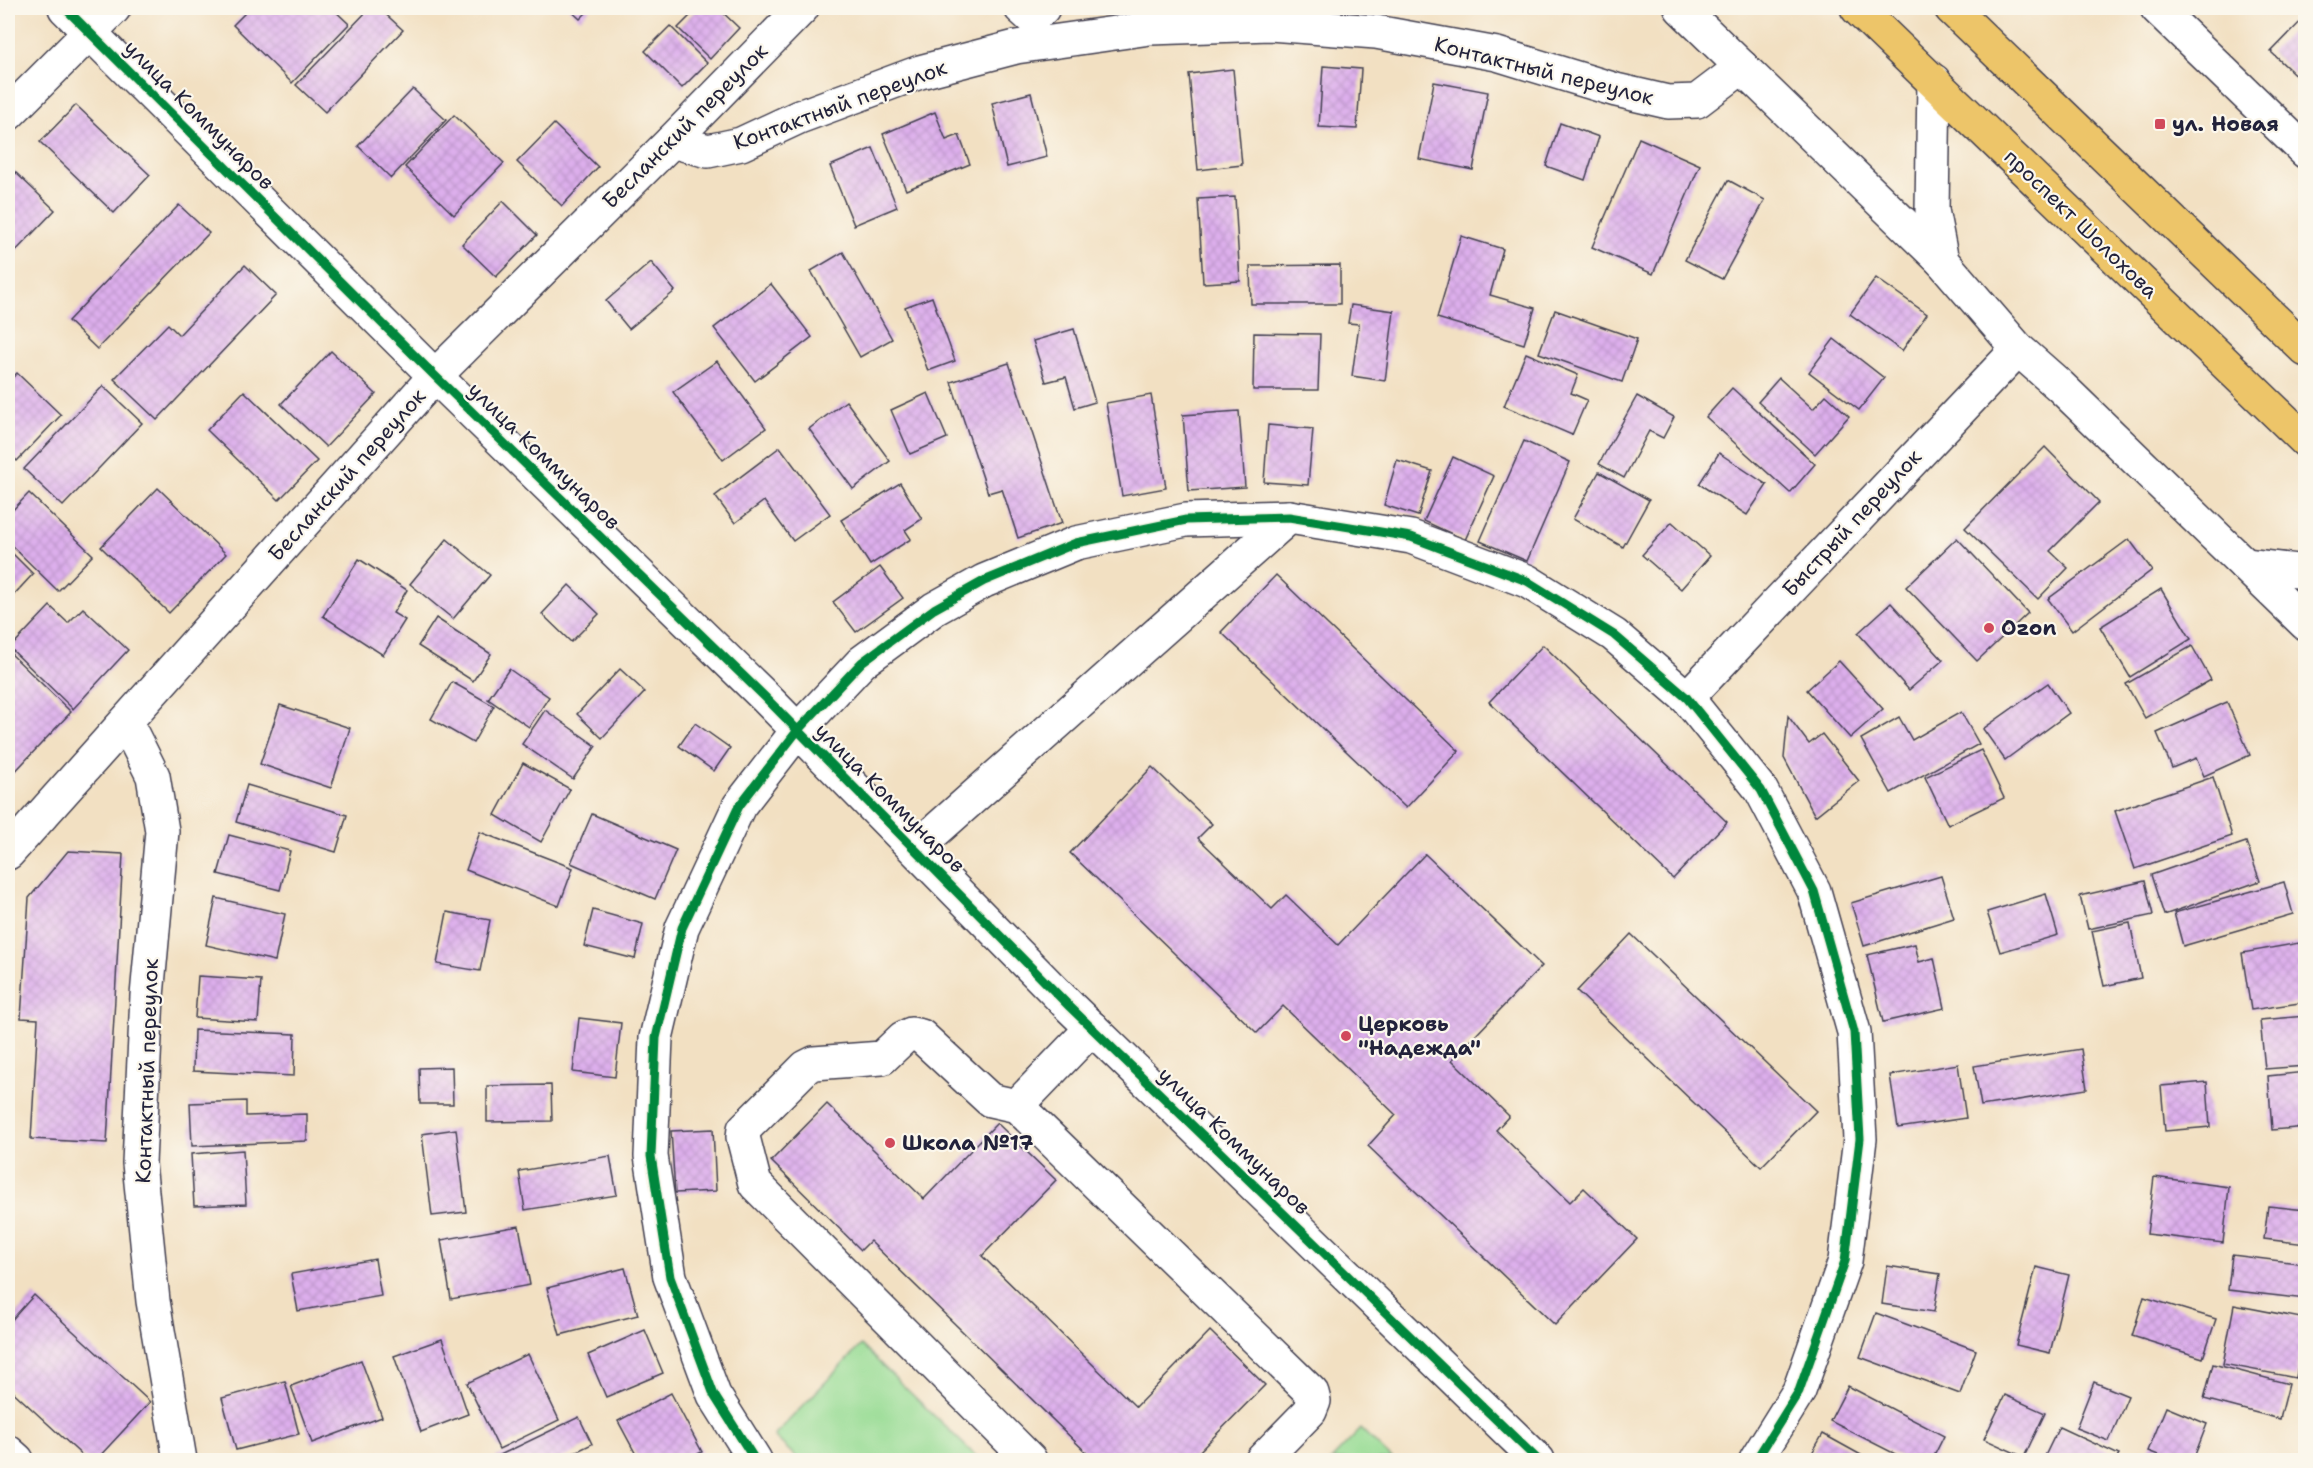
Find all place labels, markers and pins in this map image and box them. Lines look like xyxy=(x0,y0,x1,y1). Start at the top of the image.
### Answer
place label: ул. Новая xyxy=(2172,110,2279,138)
marker: ул. Новая xyxy=(2153,117,2167,131)
place label: Ozon xyxy=(2001,614,2056,642)
marker: Ozon xyxy=(1982,621,1996,635)
place label: Церковь "Надежда" xyxy=(1358,1010,1481,1062)
marker: Церковь "Надежда" xyxy=(1339,1029,1353,1043)
place label: Школа №17 xyxy=(902,1129,1034,1157)
marker: Школа №17 xyxy=(883,1136,897,1150)

